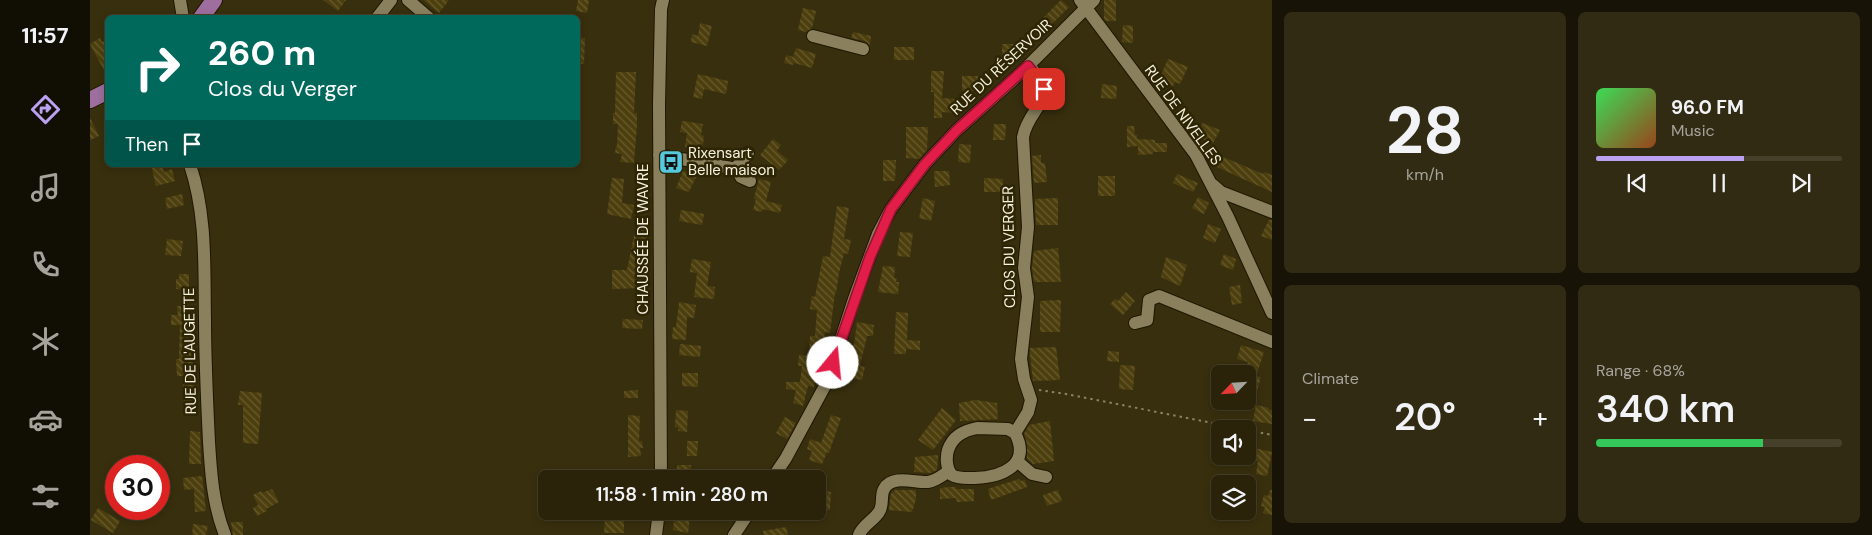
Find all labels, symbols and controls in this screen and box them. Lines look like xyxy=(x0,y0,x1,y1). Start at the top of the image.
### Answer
street label: RUE DU RÉSERVOIR xyxy=(946,15,1056,119)
text: 11:57 xyxy=(22,21,68,50)
text: 260 m xyxy=(208,30,316,76)
icon: right xyxy=(125,35,190,100)
street label: RUE DE NIVELLES xyxy=(1140,61,1226,169)
pin xyxy=(1023,68,1065,110)
text: Clos du Verger xyxy=(208,74,357,103)
icon: arrive xyxy=(1030,75,1058,103)
text: 28 xyxy=(1386,89,1464,173)
icon: directions xyxy=(28,92,63,127)
text: 96.0 FM xyxy=(1671,95,1744,120)
text: Music xyxy=(1671,120,1715,141)
icon: arrive xyxy=(178,130,206,158)
text: Then xyxy=(125,132,168,157)
place label: Rixensart Belle maison xyxy=(688,143,775,180)
bus stop icon: Rixensart Belle maison xyxy=(658,149,684,175)
street label: CHAUSSÉE DE WAVRE xyxy=(633,164,653,314)
text: km/h xyxy=(1406,164,1444,185)
icon: previous xyxy=(1623,169,1651,197)
icon: pause xyxy=(1705,169,1733,197)
icon: next xyxy=(1787,169,1815,197)
icon: music xyxy=(28,170,63,205)
street label: CLOS DU VERGER xyxy=(998,186,1020,308)
icon: phone xyxy=(28,247,63,282)
street label: RUE DE L'AUGETTE xyxy=(179,287,201,415)
icon: climate xyxy=(28,324,63,359)
position arrow xyxy=(806,336,858,388)
text: Range · 68% xyxy=(1596,360,1685,381)
north arrow xyxy=(1211,365,1256,410)
map controls xyxy=(1211,365,1256,520)
text: Climate xyxy=(1302,368,1359,389)
text: 340 km xyxy=(1596,384,1735,434)
text: 20° xyxy=(1394,392,1456,442)
text: − xyxy=(1302,400,1317,437)
text: + xyxy=(1533,400,1548,437)
icon: car xyxy=(28,402,63,437)
button: sound xyxy=(1211,420,1256,465)
speed limit sign: 30 xyxy=(105,455,170,520)
button: layers xyxy=(1211,475,1256,520)
icon: filters xyxy=(28,479,63,514)
text: 11:58 · 1 min · 280 m xyxy=(596,482,768,507)

